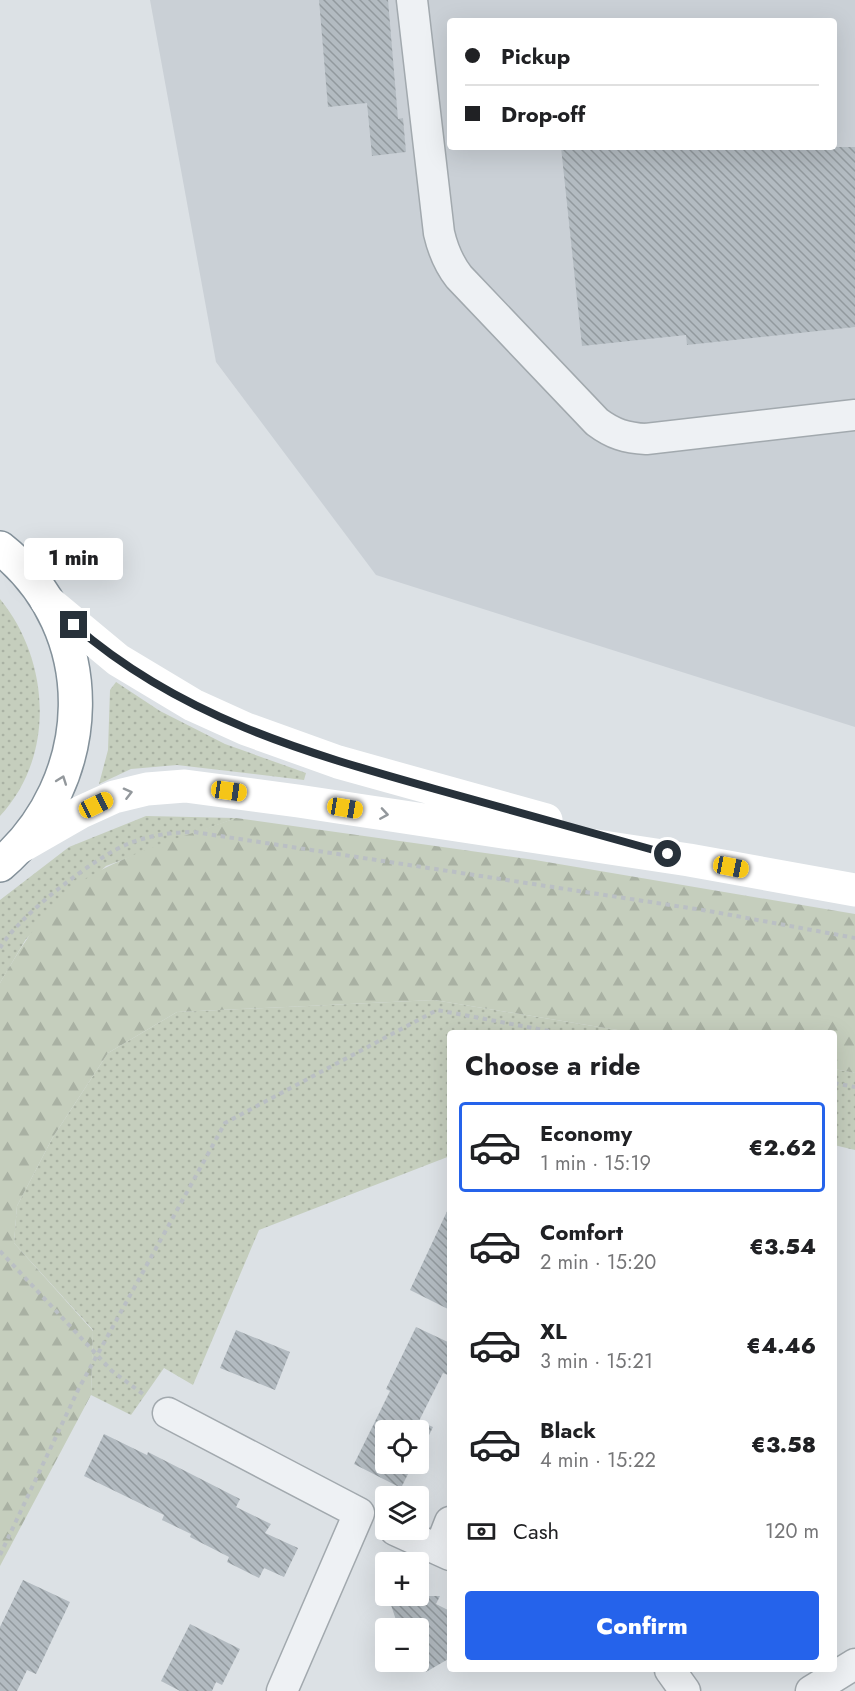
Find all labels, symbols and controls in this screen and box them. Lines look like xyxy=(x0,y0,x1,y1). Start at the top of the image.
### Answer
text: Pickup xyxy=(501,40,570,72)
text: Drop-off xyxy=(501,98,585,130)
callout: 1 min xyxy=(25,538,124,580)
text: 1 min xyxy=(48,544,99,573)
route end xyxy=(60,611,87,638)
one-way arrow xyxy=(54,775,67,786)
car xyxy=(210,780,248,802)
one-way arrow xyxy=(123,788,133,801)
car xyxy=(76,789,116,821)
car xyxy=(326,796,364,820)
one-way arrow xyxy=(379,807,388,819)
route start xyxy=(654,840,681,867)
car xyxy=(712,855,750,879)
text: Choose a ride xyxy=(465,1046,640,1085)
text: Economy xyxy=(540,1117,632,1149)
icon: car xyxy=(468,1120,522,1174)
text: €2.62 xyxy=(749,1131,816,1163)
text: 1 min · 15:19 xyxy=(540,1149,651,1178)
text: Comfort xyxy=(540,1216,623,1248)
icon: car xyxy=(468,1219,522,1273)
text: €3.54 xyxy=(749,1230,816,1262)
text: 2 min · 15:20 xyxy=(540,1248,656,1277)
text: XL xyxy=(540,1315,567,1347)
icon: car xyxy=(468,1318,522,1372)
text: €4.46 xyxy=(746,1329,816,1361)
text: 3 min · 15:21 xyxy=(540,1347,653,1376)
text: Black xyxy=(540,1414,596,1446)
icon: car xyxy=(468,1417,522,1471)
map controls xyxy=(375,1420,429,1672)
button: locate xyxy=(375,1420,429,1474)
text: €3.58 xyxy=(751,1428,816,1460)
text: 4 min · 15:22 xyxy=(540,1446,656,1475)
button: layers xyxy=(375,1486,429,1540)
icon: cash xyxy=(465,1515,498,1548)
text: Cash xyxy=(513,1515,559,1547)
text: 120 m xyxy=(765,1517,819,1546)
button: + xyxy=(375,1552,429,1606)
button: Confirm xyxy=(465,1591,819,1660)
button: − xyxy=(375,1618,429,1672)

